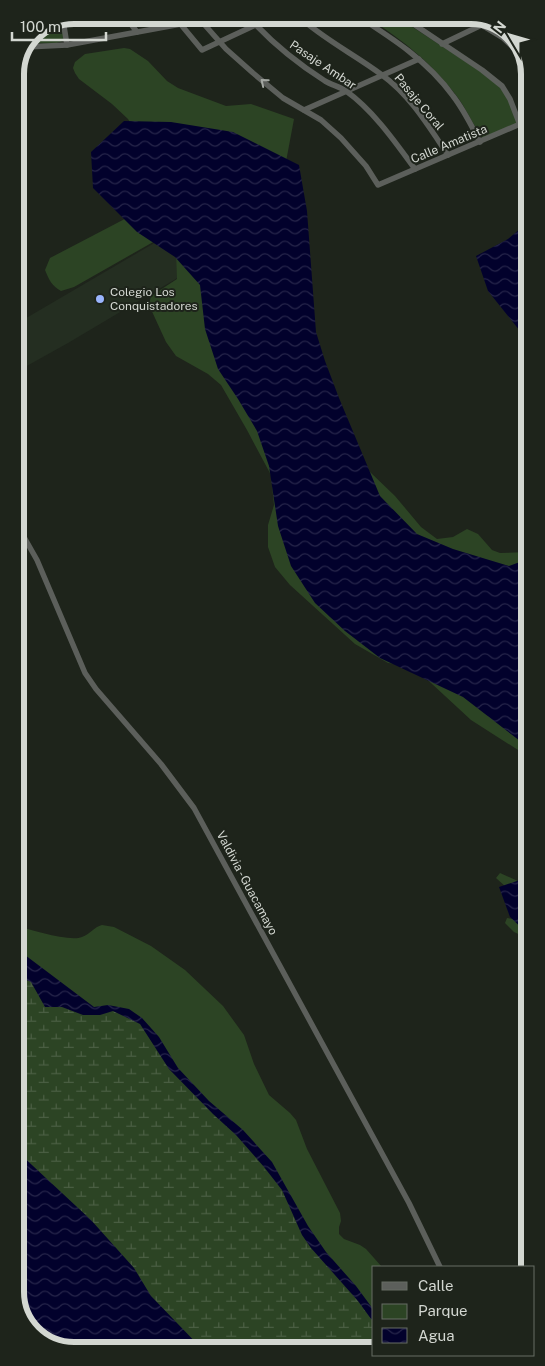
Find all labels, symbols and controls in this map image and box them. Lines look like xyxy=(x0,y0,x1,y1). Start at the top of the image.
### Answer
scale bar xyxy=(12,10,106,42)
north arrow xyxy=(485,10,535,60)
text: 100 m xyxy=(20,18,61,35)
text: N xyxy=(490,18,509,36)
street label: Pasaje Ambar xyxy=(287,38,359,92)
street label: Pasaje Coral xyxy=(391,71,447,133)
one-way arrow xyxy=(260,78,269,87)
street label: Calle Amatista xyxy=(409,122,489,166)
place label: Colegio Los Conquistadores xyxy=(110,285,198,313)
marker: Colegio Los Conquistadores xyxy=(94,293,106,305)
street label: Valdivia - Guacamayo xyxy=(214,829,280,938)
legend xyxy=(372,1266,535,1356)
text: Calle xyxy=(418,1277,454,1294)
text: Parque xyxy=(418,1302,468,1319)
text: Agua xyxy=(418,1327,455,1344)

